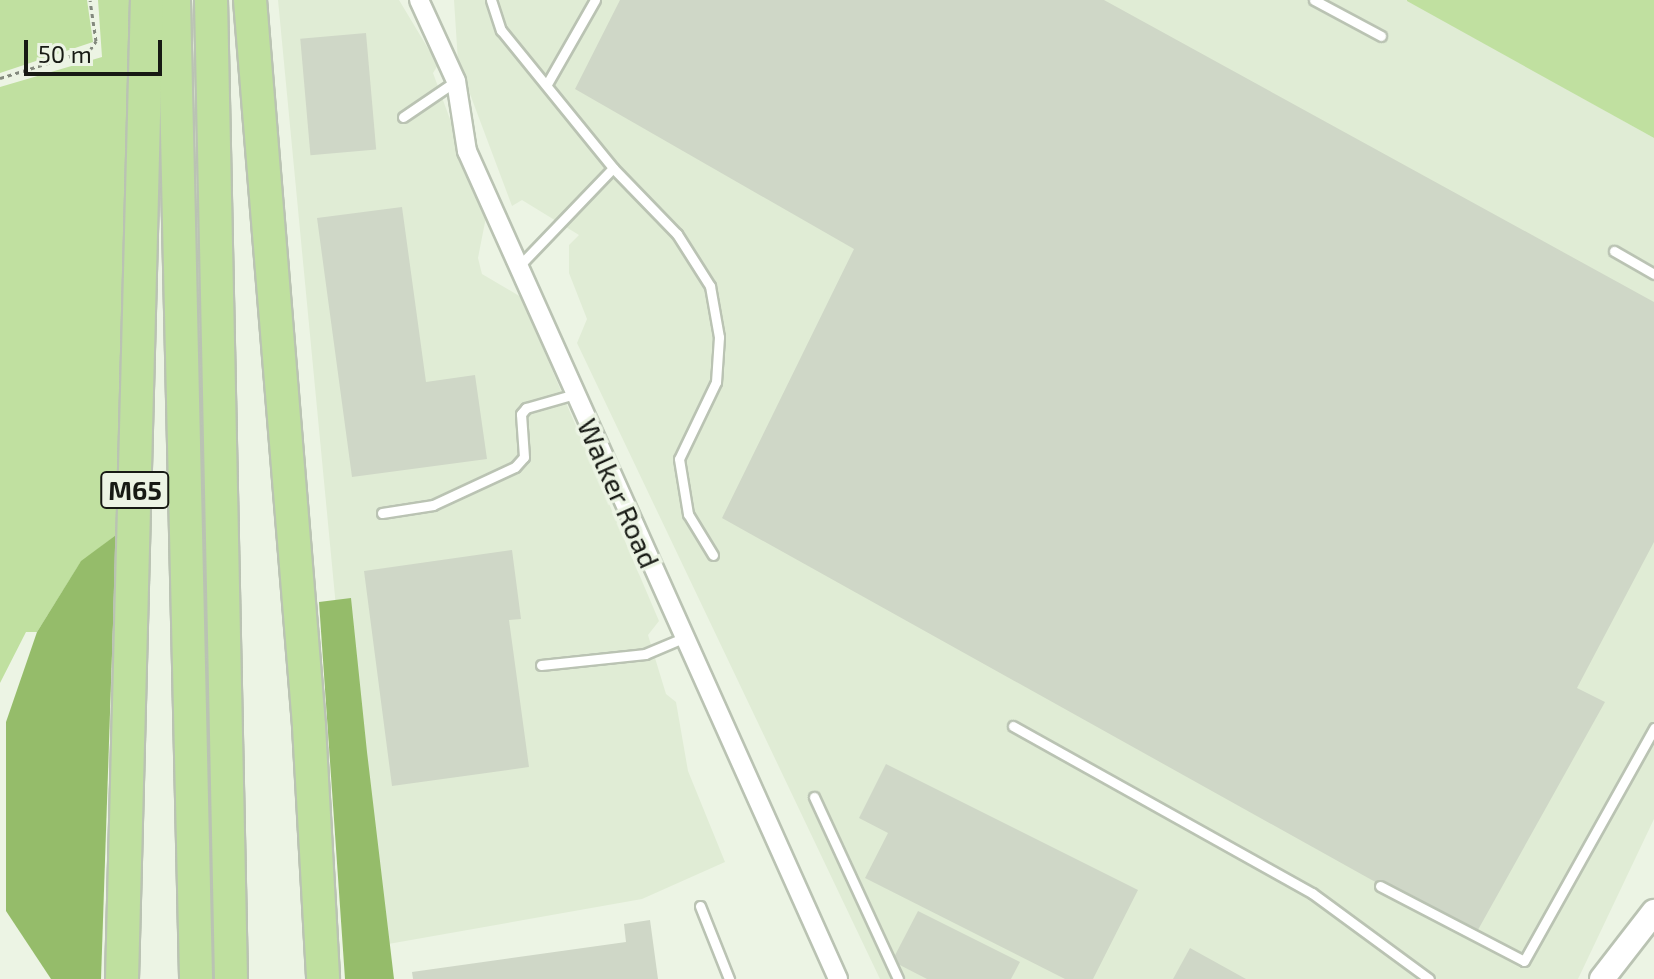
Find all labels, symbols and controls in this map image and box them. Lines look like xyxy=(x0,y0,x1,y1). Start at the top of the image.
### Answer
scale bar xyxy=(28,24,166,74)
text: 50 m xyxy=(38,39,92,68)
street label: Walker Road xyxy=(571,413,667,573)
road number: M65 xyxy=(99,468,171,512)

